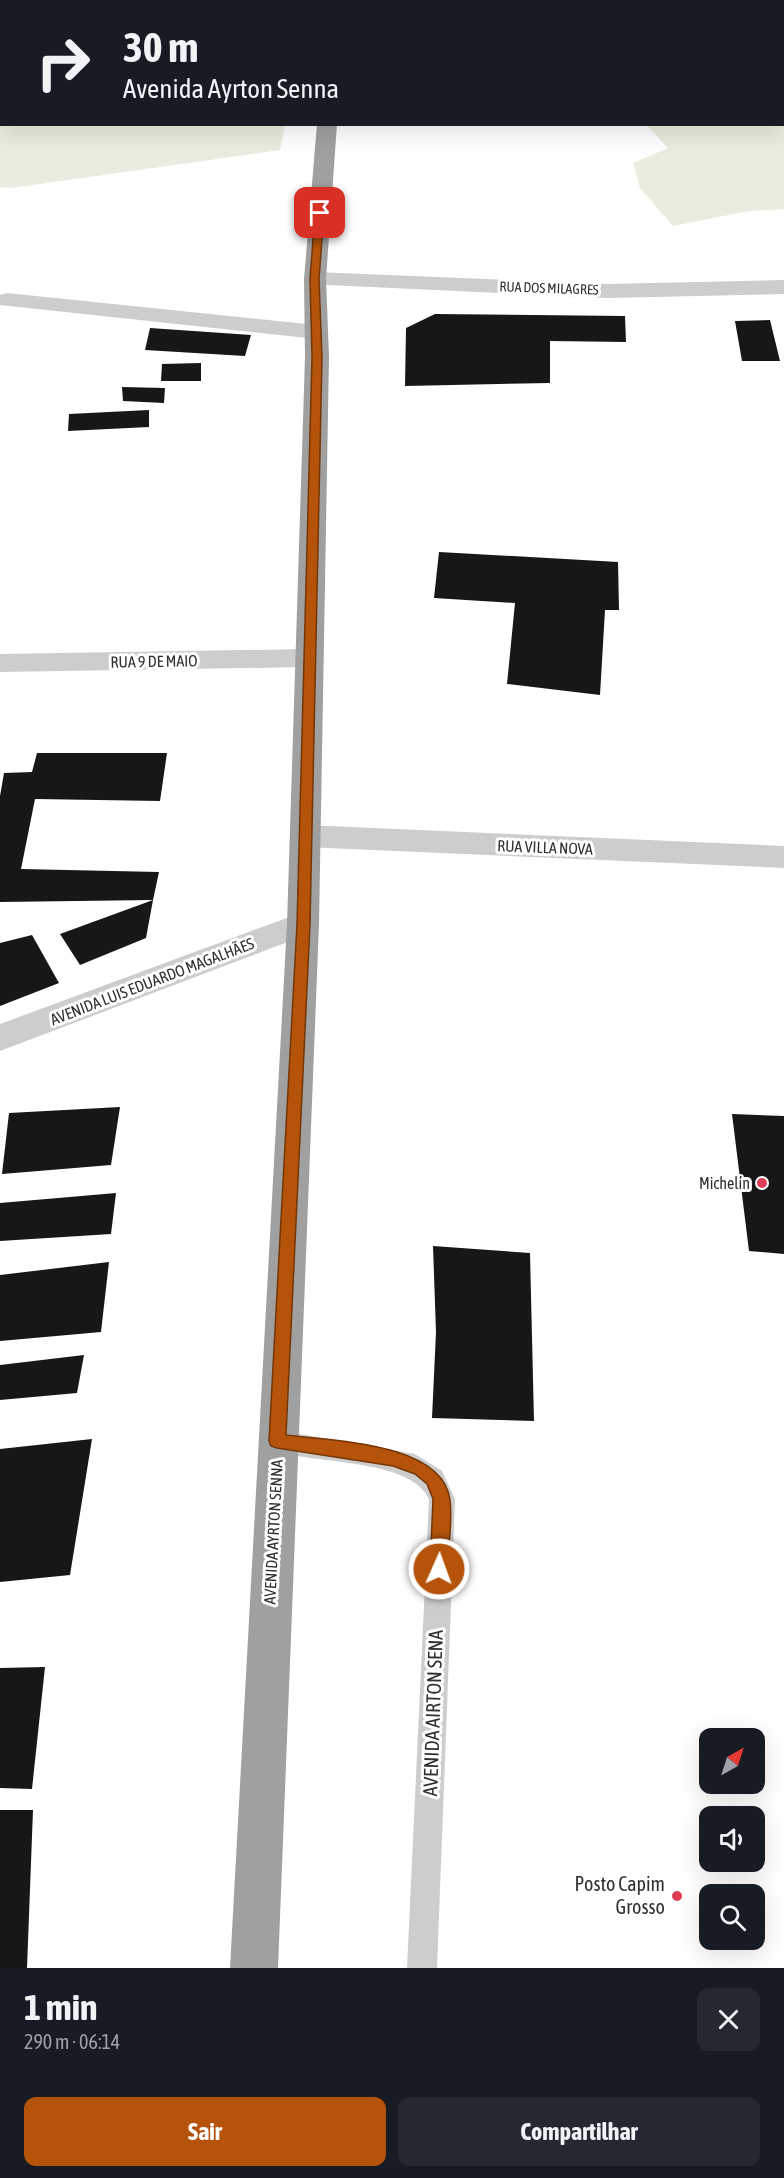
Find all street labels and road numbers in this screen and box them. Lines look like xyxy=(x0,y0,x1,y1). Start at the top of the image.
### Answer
street label: RUA DOS MILAGRES xyxy=(499,278,599,298)
street label: RUA 9 DE MAIO xyxy=(110,651,198,671)
street label: RUA VILLA NOVA xyxy=(497,836,593,858)
street label: AVENIDA LUIS EDUARDO MAGALHÃES xyxy=(48,934,257,1028)
street label: AVENIDA AYRTON SENNA xyxy=(260,1459,286,1605)
street label: AVENIDA AIRTON SENA xyxy=(418,1629,447,1797)

